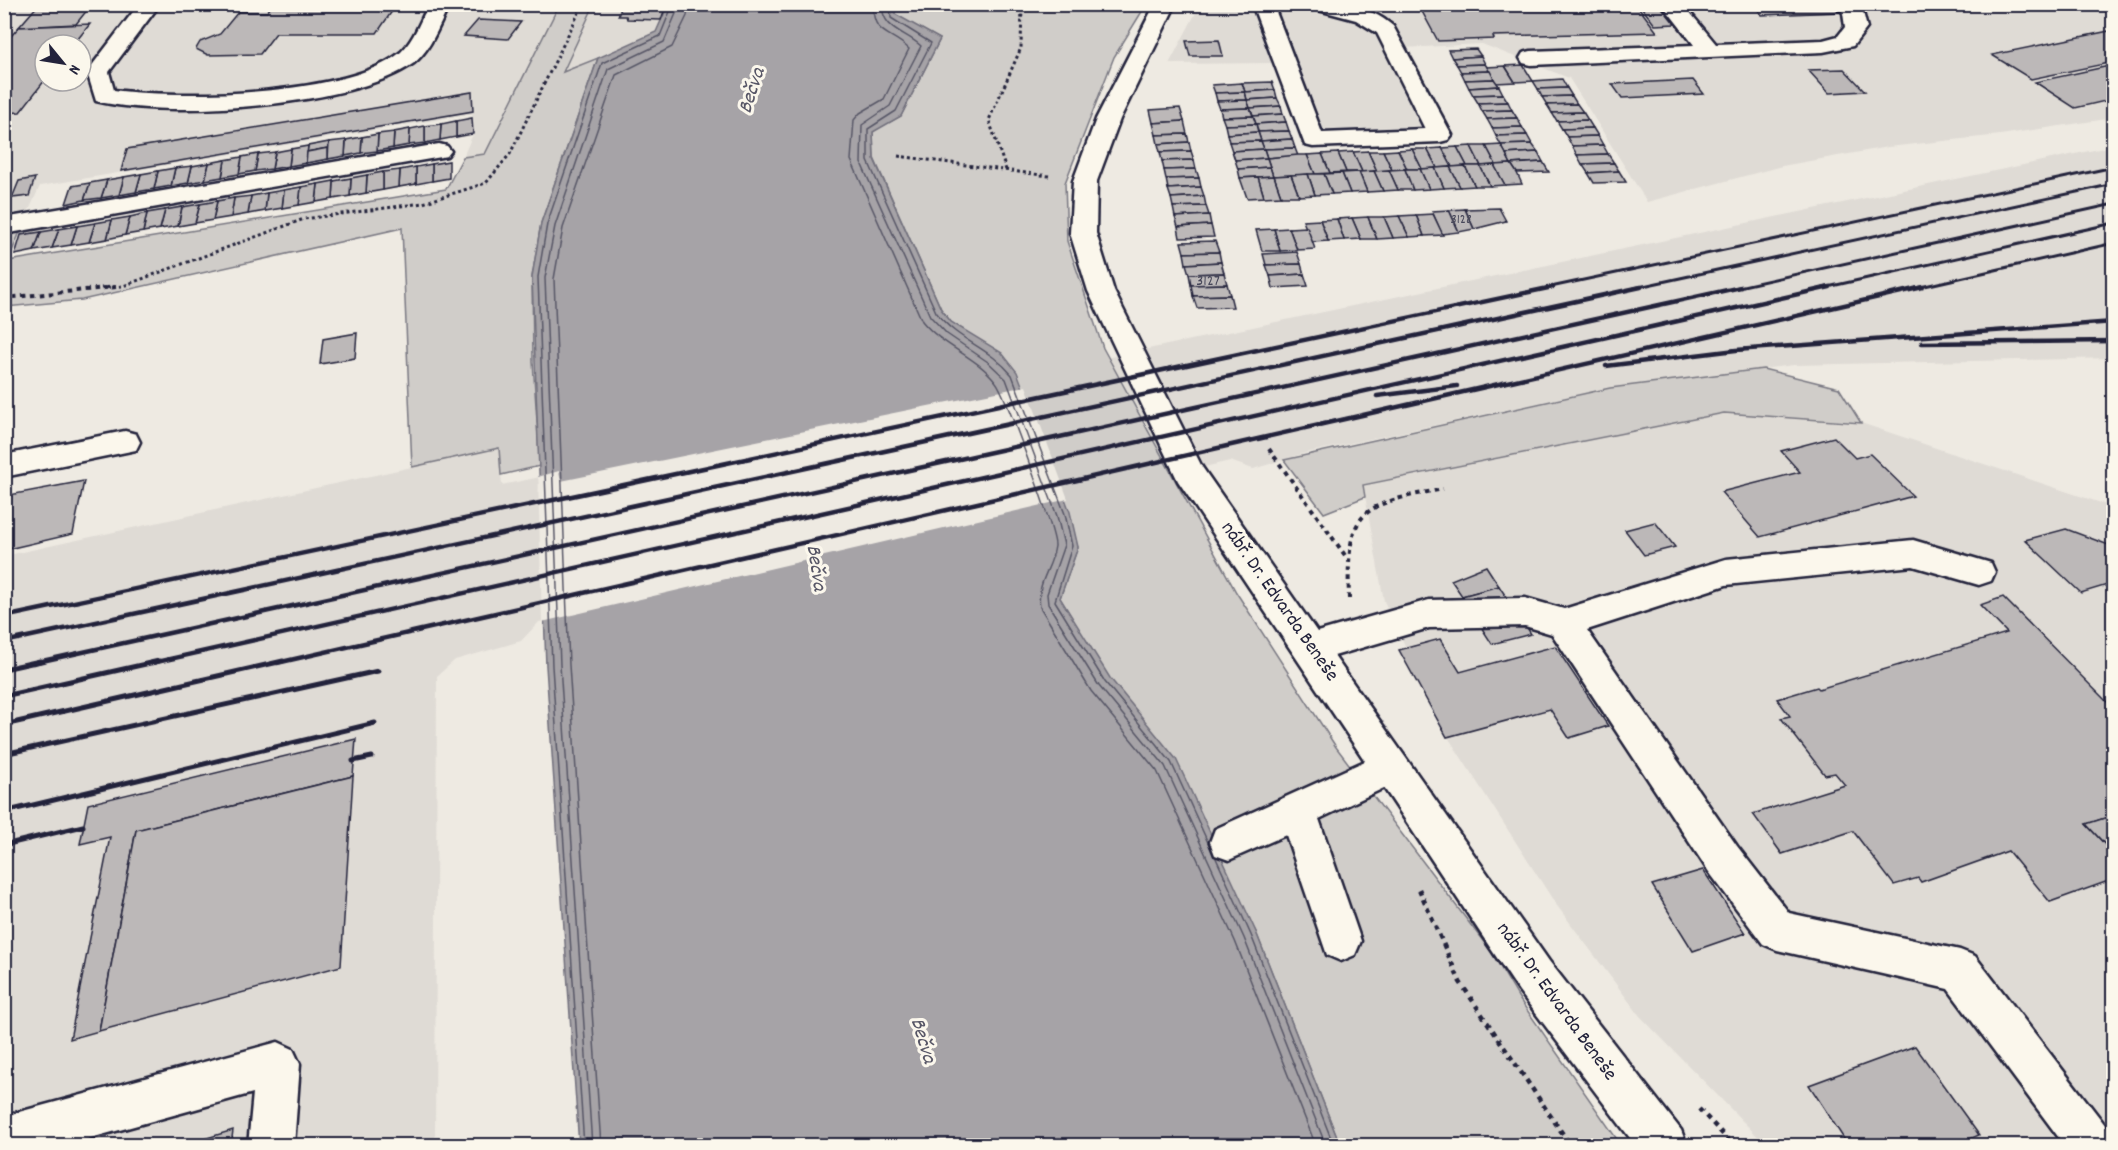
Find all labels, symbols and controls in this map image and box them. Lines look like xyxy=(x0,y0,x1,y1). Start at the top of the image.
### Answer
north arrow xyxy=(33,33,93,93)
text: N xyxy=(62,60,86,79)
water label: Bečva xyxy=(732,63,775,118)
house number: 3128 xyxy=(1450,210,1472,230)
house number: 3127 xyxy=(1196,270,1220,293)
street label: nábř. Dr. Edvarda Beneše xyxy=(1213,516,1345,688)
water label: Bečva xyxy=(797,543,834,594)
street label: nábř. Dr. Edvarda Beneše xyxy=(1489,917,1623,1087)
water label: Bečva xyxy=(901,1014,943,1069)

